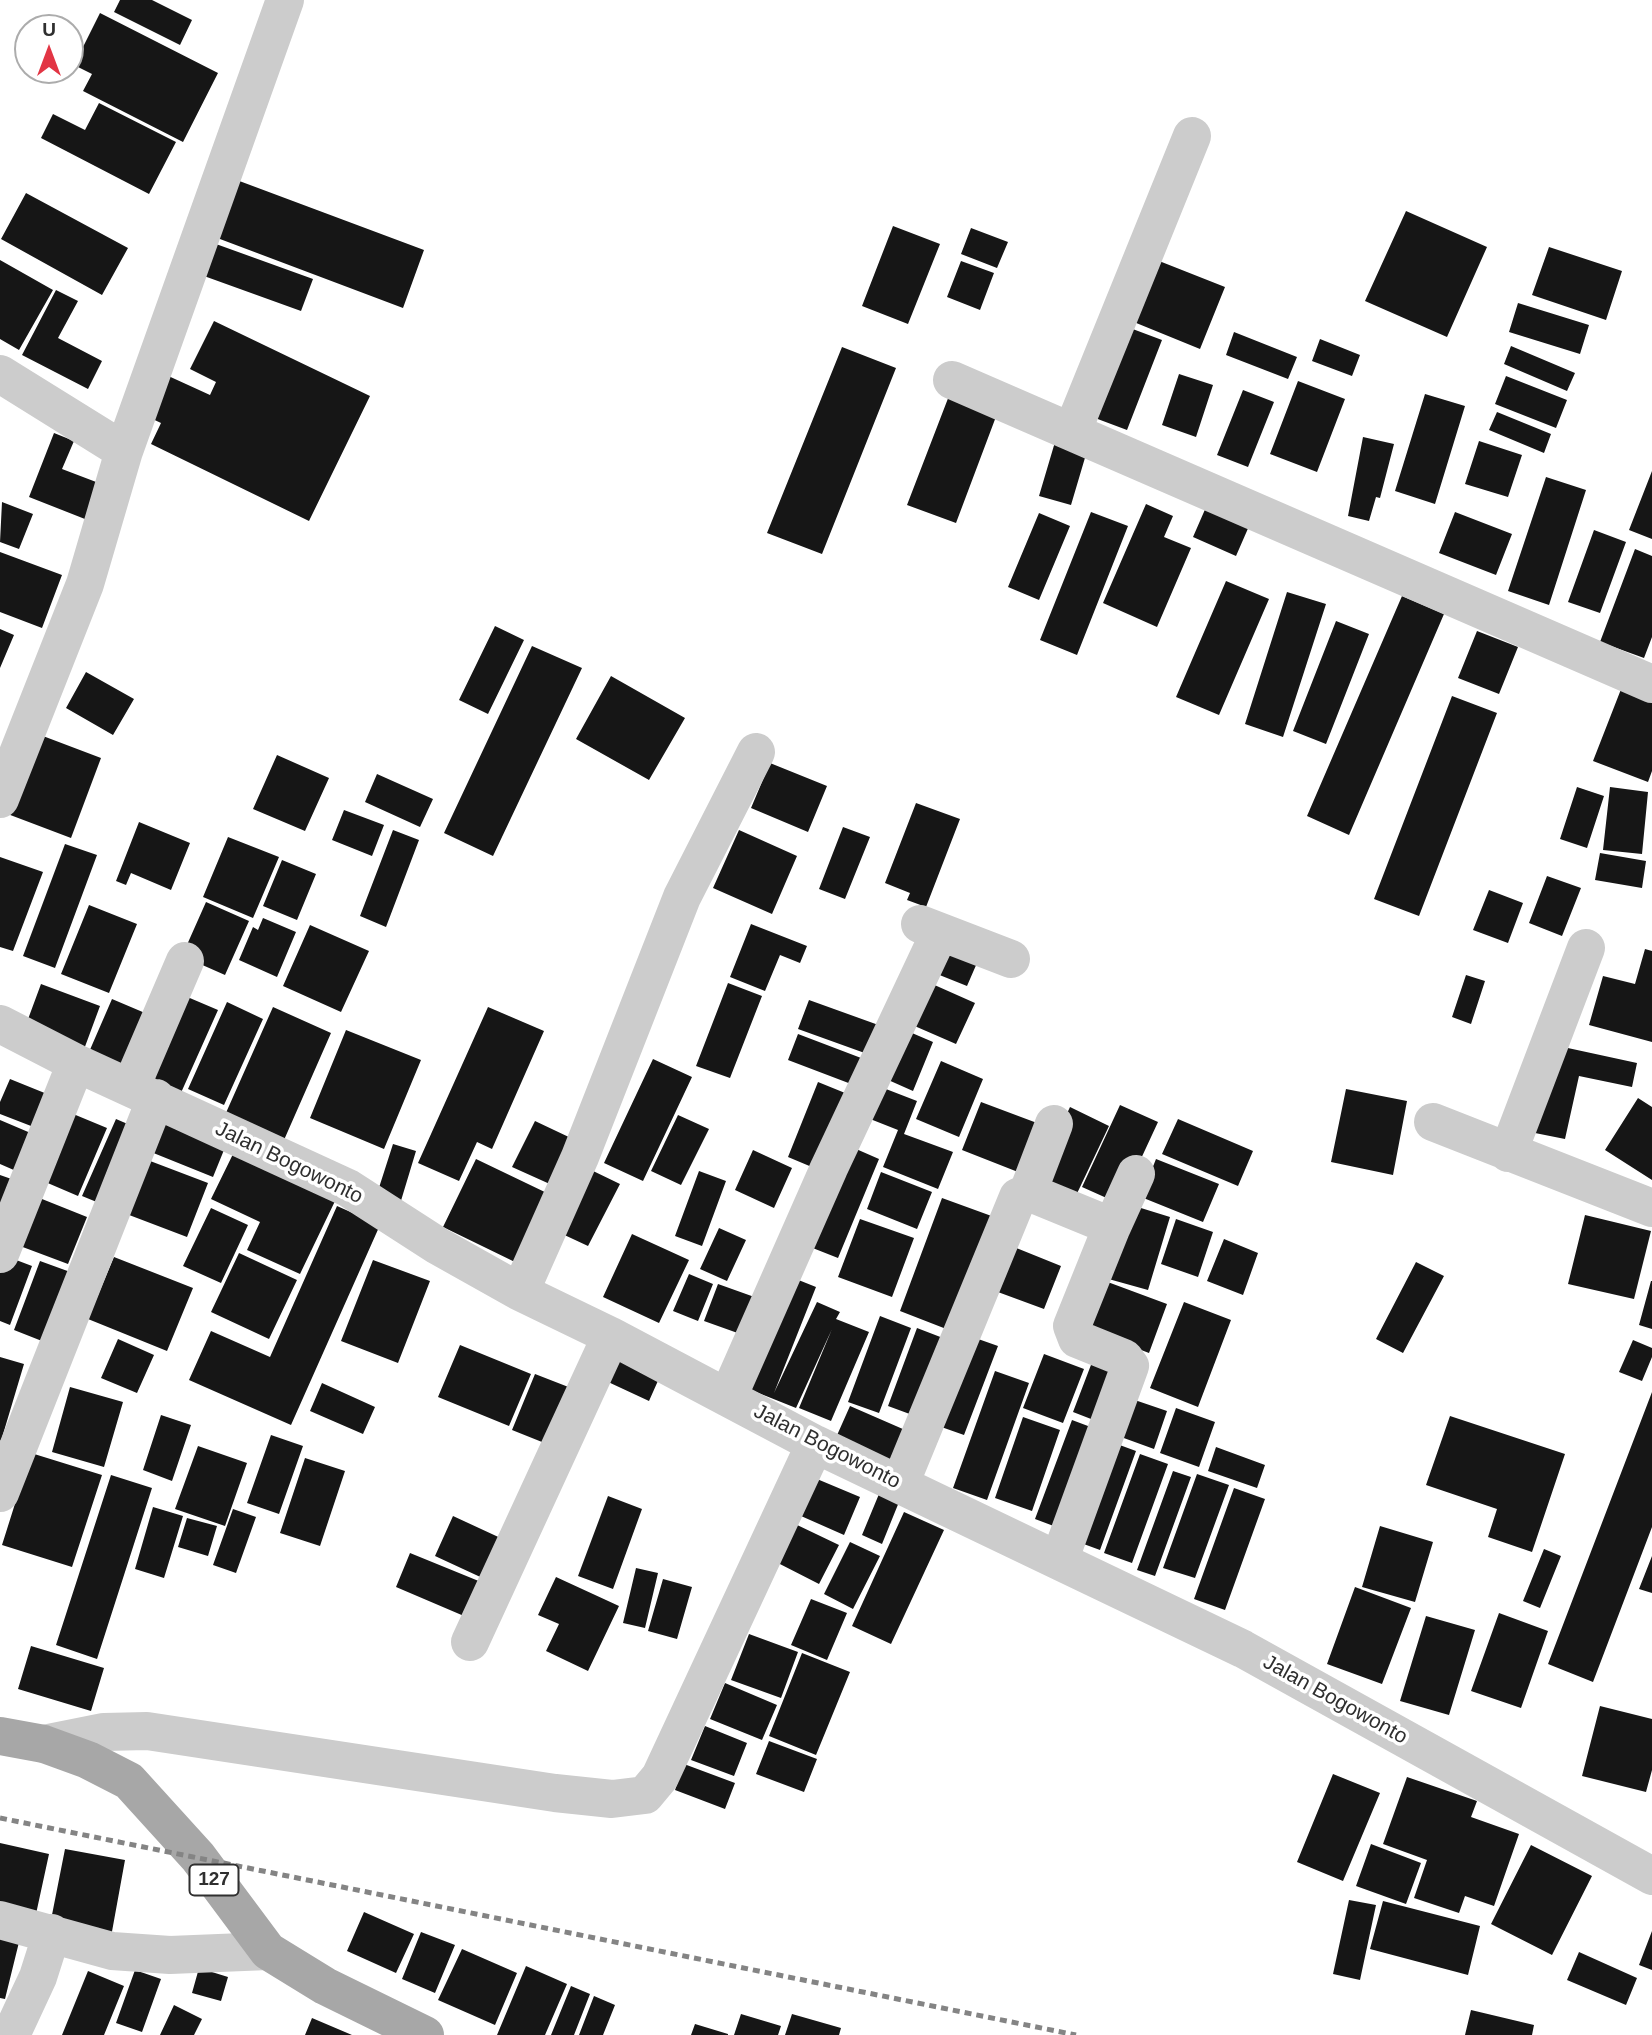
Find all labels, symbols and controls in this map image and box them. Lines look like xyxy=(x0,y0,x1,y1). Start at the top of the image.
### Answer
north arrow xyxy=(14,14,84,84)
text: U xyxy=(42,19,56,40)
street label: Jalan Bogowonto xyxy=(211,1116,367,1210)
street label: Jalan Bogowonto xyxy=(750,1399,904,1495)
street label: Jalan Bogowonto xyxy=(1258,1650,1412,1750)
road number: 127 xyxy=(190,1864,238,1896)

